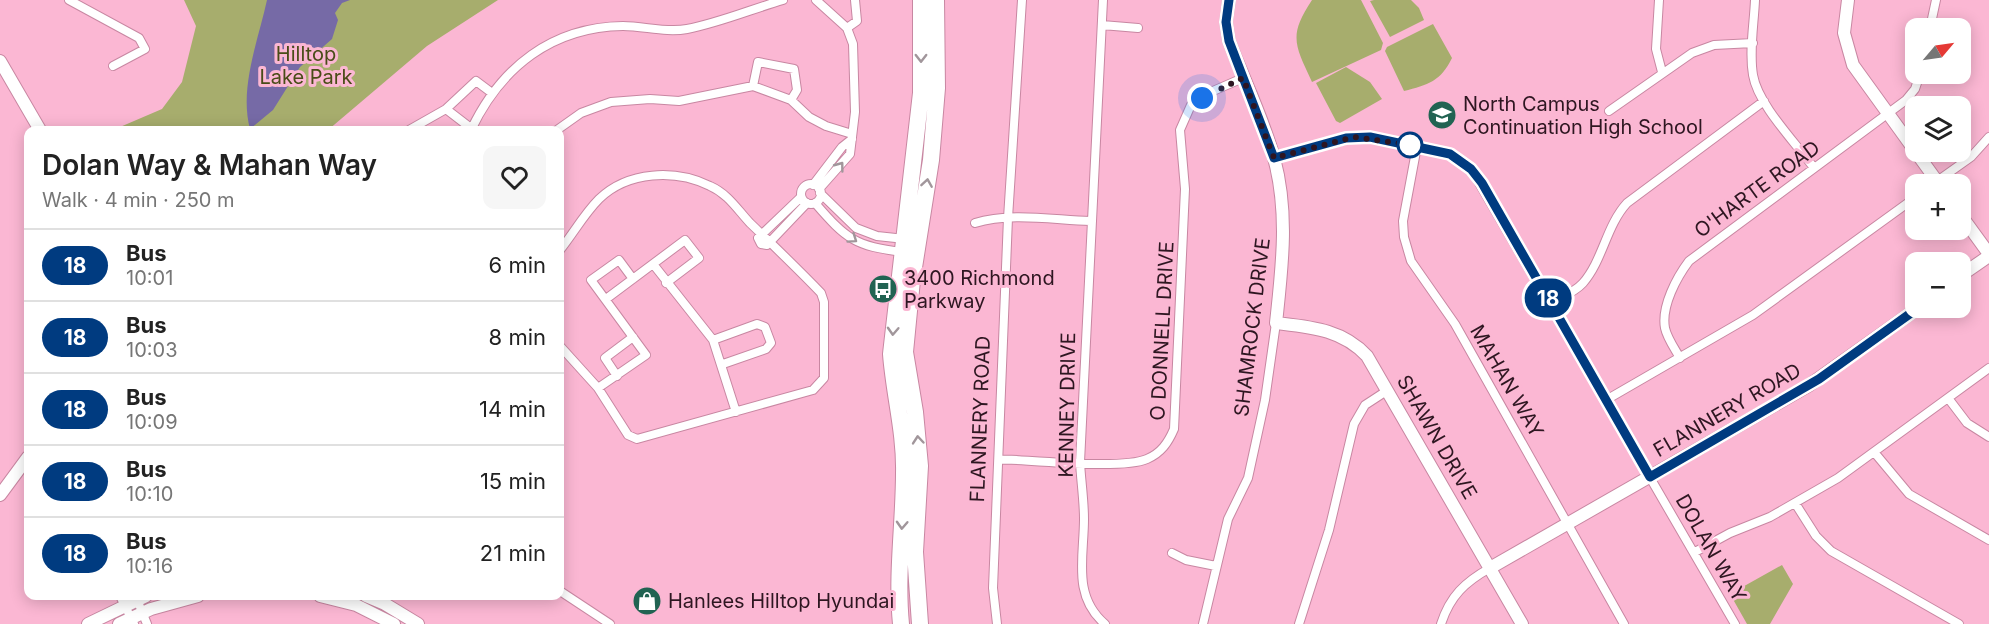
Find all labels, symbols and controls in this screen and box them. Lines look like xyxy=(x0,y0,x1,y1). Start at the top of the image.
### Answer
north arrow xyxy=(1905,18,1971,84)
map controls xyxy=(1905,18,1971,318)
park label: Hilltop Lake Park xyxy=(259,42,353,89)
one-way arrow xyxy=(915,54,927,63)
your location xyxy=(1187,83,1217,113)
place label: North Campus Continuation High School xyxy=(1463,92,1703,139)
button: layers xyxy=(1905,96,1971,162)
school or university icon: North Campus Continuation High School xyxy=(1426,99,1458,131)
unlabelled marker xyxy=(1397,132,1423,158)
street label: O'HARTE ROAD xyxy=(1690,135,1824,243)
button: heart xyxy=(483,146,546,209)
text: Dolan Way & Mahan Way xyxy=(42,148,377,182)
one-way arrow xyxy=(833,162,844,173)
button: + xyxy=(1905,174,1971,240)
one-way arrow xyxy=(921,179,933,188)
text: Walk · 4 min · 250 m xyxy=(42,188,235,212)
one-way arrow xyxy=(846,231,857,242)
street label: SHAMROCK DRIVE xyxy=(1229,236,1275,418)
text: Bus xyxy=(126,240,167,266)
street label: O DONNELL DRIVE xyxy=(1145,241,1179,421)
text: 6 min xyxy=(489,252,546,278)
button: − xyxy=(1905,252,1971,318)
text: 18 xyxy=(64,253,86,278)
text: 10:01 xyxy=(126,266,173,290)
place label: 3400 Richmond Parkway xyxy=(904,266,1055,313)
bus stop icon: 3400 Richmond Parkway xyxy=(867,273,899,305)
line badge: 18 xyxy=(1521,278,1575,318)
text: 18 xyxy=(1537,286,1559,311)
text: Bus xyxy=(126,312,167,338)
street label: MAHAN WAY xyxy=(1465,321,1549,442)
text: 8 min xyxy=(489,324,546,350)
text: 18 xyxy=(64,325,86,350)
one-way arrow xyxy=(886,327,899,336)
street label: KENNEY DRIVE xyxy=(1054,332,1080,478)
street label: FLANNERY ROAD xyxy=(965,335,995,503)
text: 10:03 xyxy=(126,338,177,362)
street label: FLANNERY ROAD xyxy=(1649,358,1805,462)
street label: SHAWN DRIVE xyxy=(1392,371,1482,503)
text: Bus xyxy=(126,384,167,410)
text: 14 min xyxy=(479,396,546,422)
text: 18 xyxy=(64,397,86,422)
text: 10:09 xyxy=(126,410,178,434)
one-way arrow xyxy=(912,435,925,444)
text: Bus xyxy=(126,456,167,482)
text: 15 min xyxy=(480,468,546,494)
text: 18 xyxy=(64,469,86,494)
text: 10:10 xyxy=(126,482,173,506)
street label: DOLAN WAY xyxy=(1671,490,1752,606)
one-way arrow xyxy=(895,520,908,529)
text: Bus xyxy=(126,528,167,554)
text: 21 min xyxy=(480,540,546,566)
text: 18 xyxy=(64,541,86,566)
text: 10:16 xyxy=(126,554,173,578)
shop icon: Hanlees Hilltop Hyundai xyxy=(631,585,663,617)
place label: Hanlees Hilltop Hyundai xyxy=(668,589,894,613)

